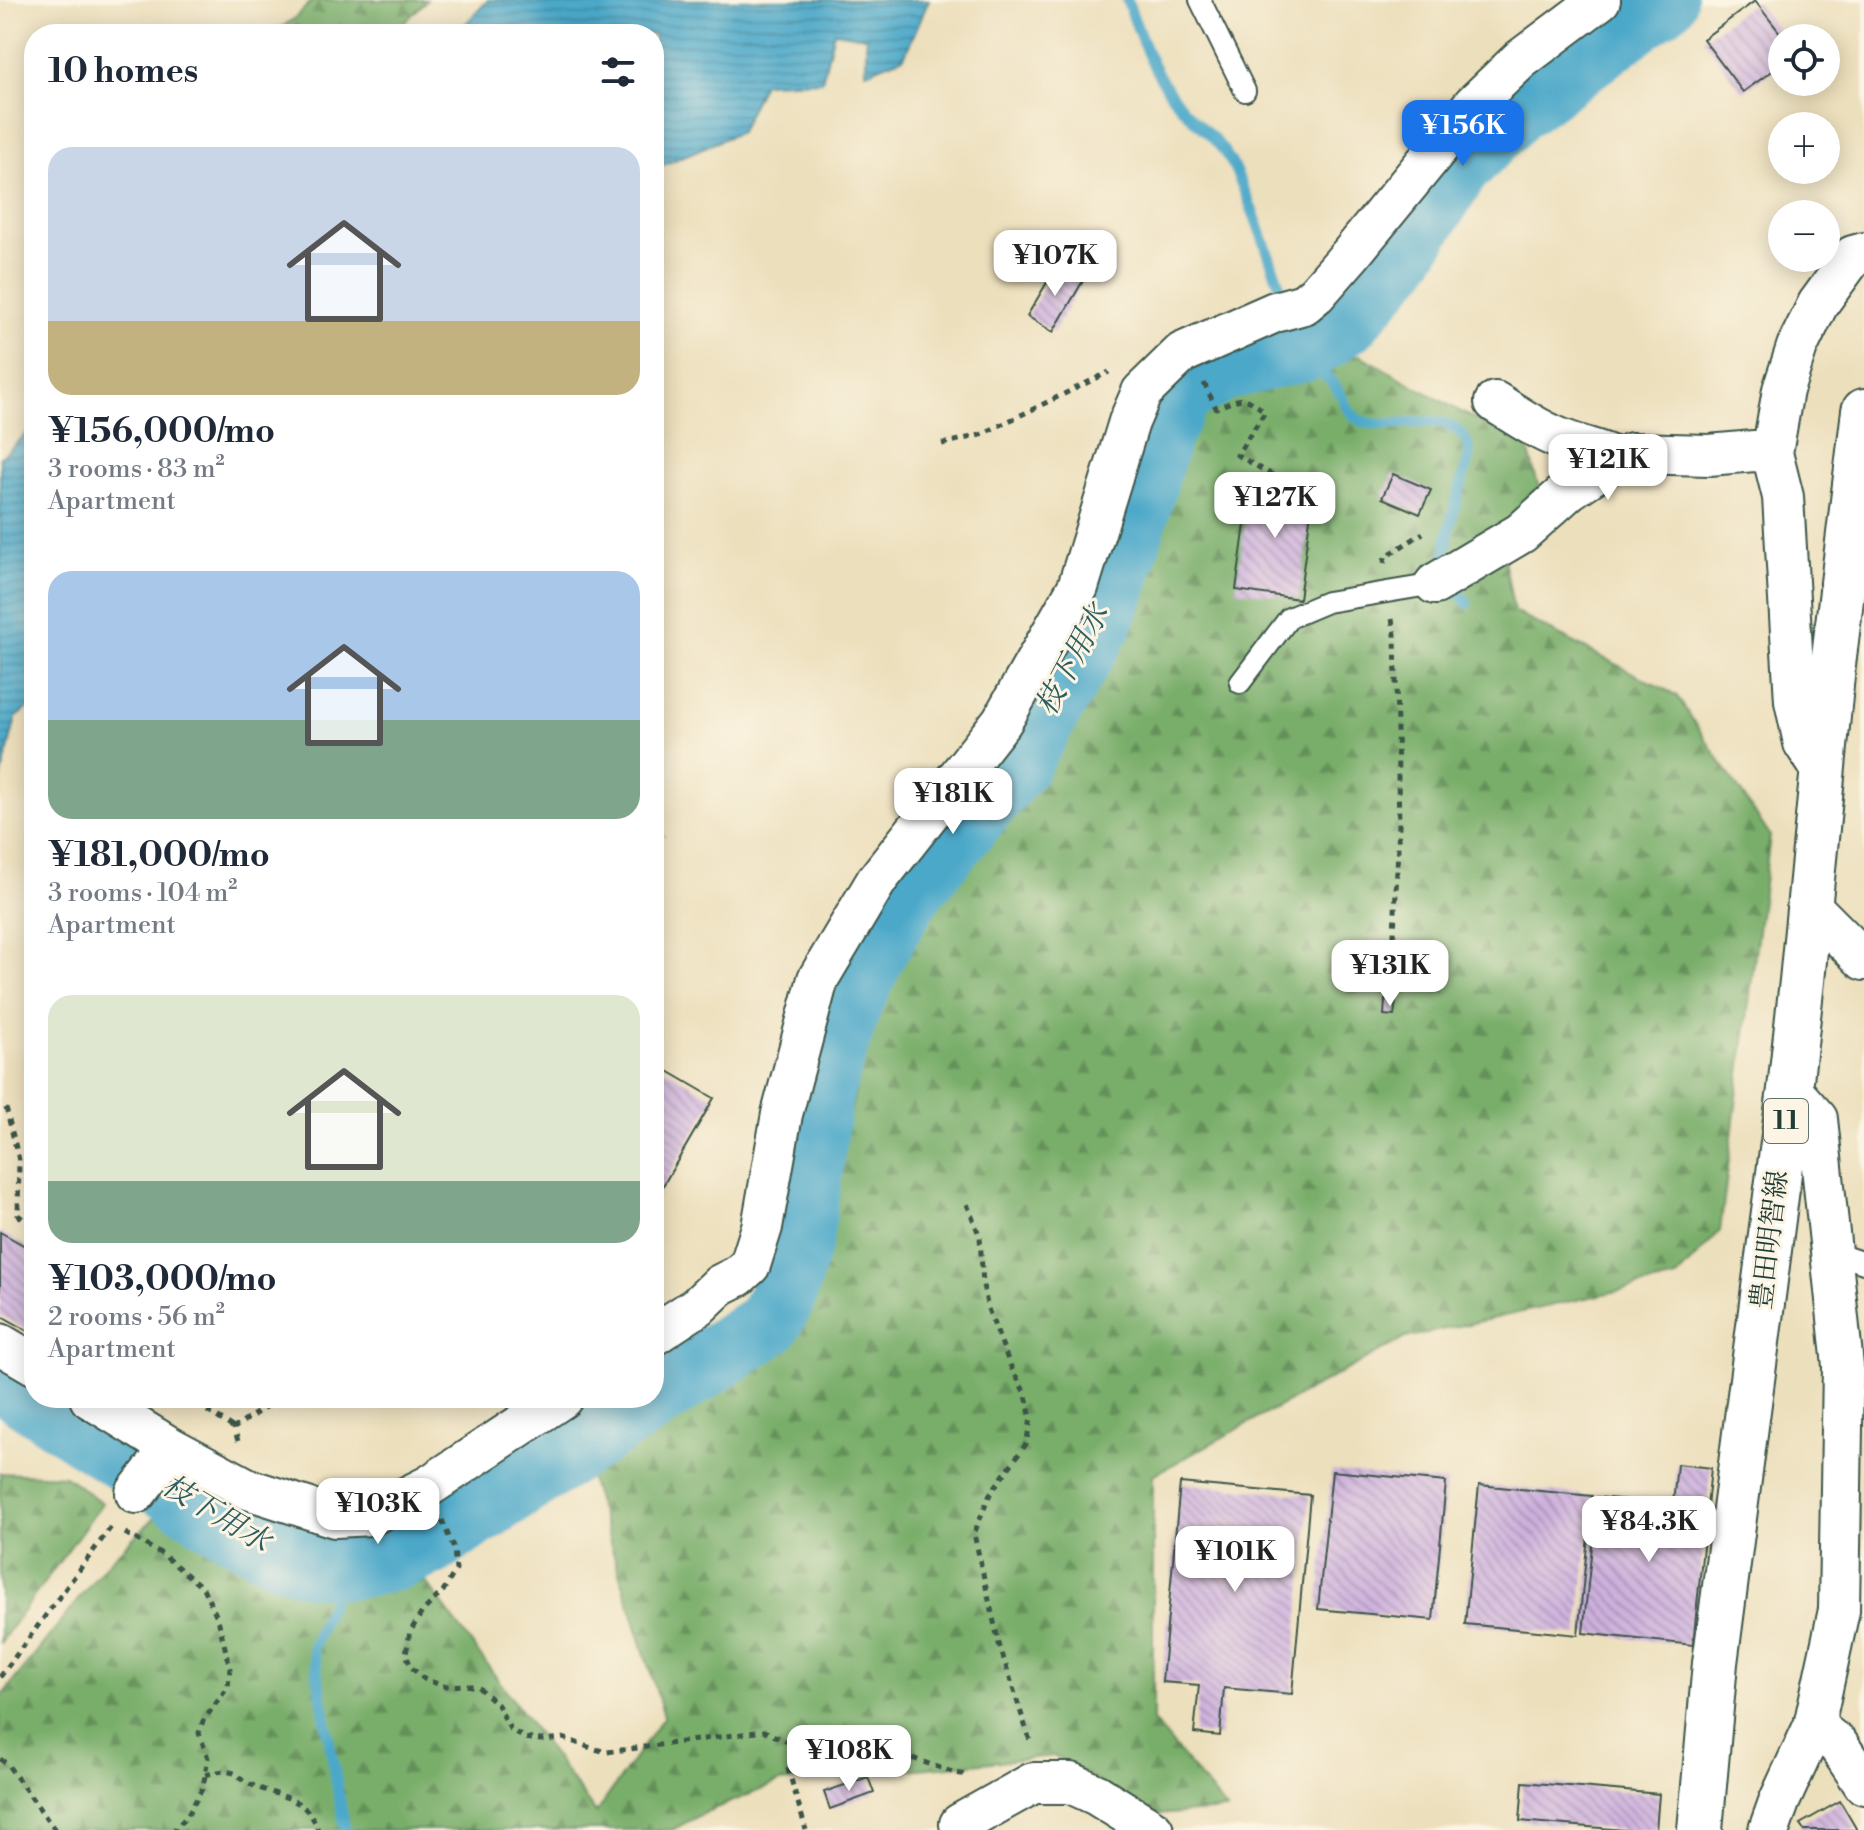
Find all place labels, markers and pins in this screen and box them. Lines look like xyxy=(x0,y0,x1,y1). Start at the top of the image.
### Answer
pin: ¥156K xyxy=(1407,100,1519,168)
pin: ¥107K xyxy=(999,230,1111,298)
pin: ¥121K xyxy=(1552,434,1664,502)
pin: ¥127K xyxy=(1219,472,1331,540)
pin: ¥181K xyxy=(897,768,1009,836)
pin: ¥131K xyxy=(1334,940,1446,1008)
pin: ¥103K xyxy=(322,1478,434,1546)
pin: ¥84.3K xyxy=(1584,1496,1714,1564)
pin: ¥101K xyxy=(1179,1526,1291,1594)
pin: ¥108K xyxy=(793,1725,905,1793)

